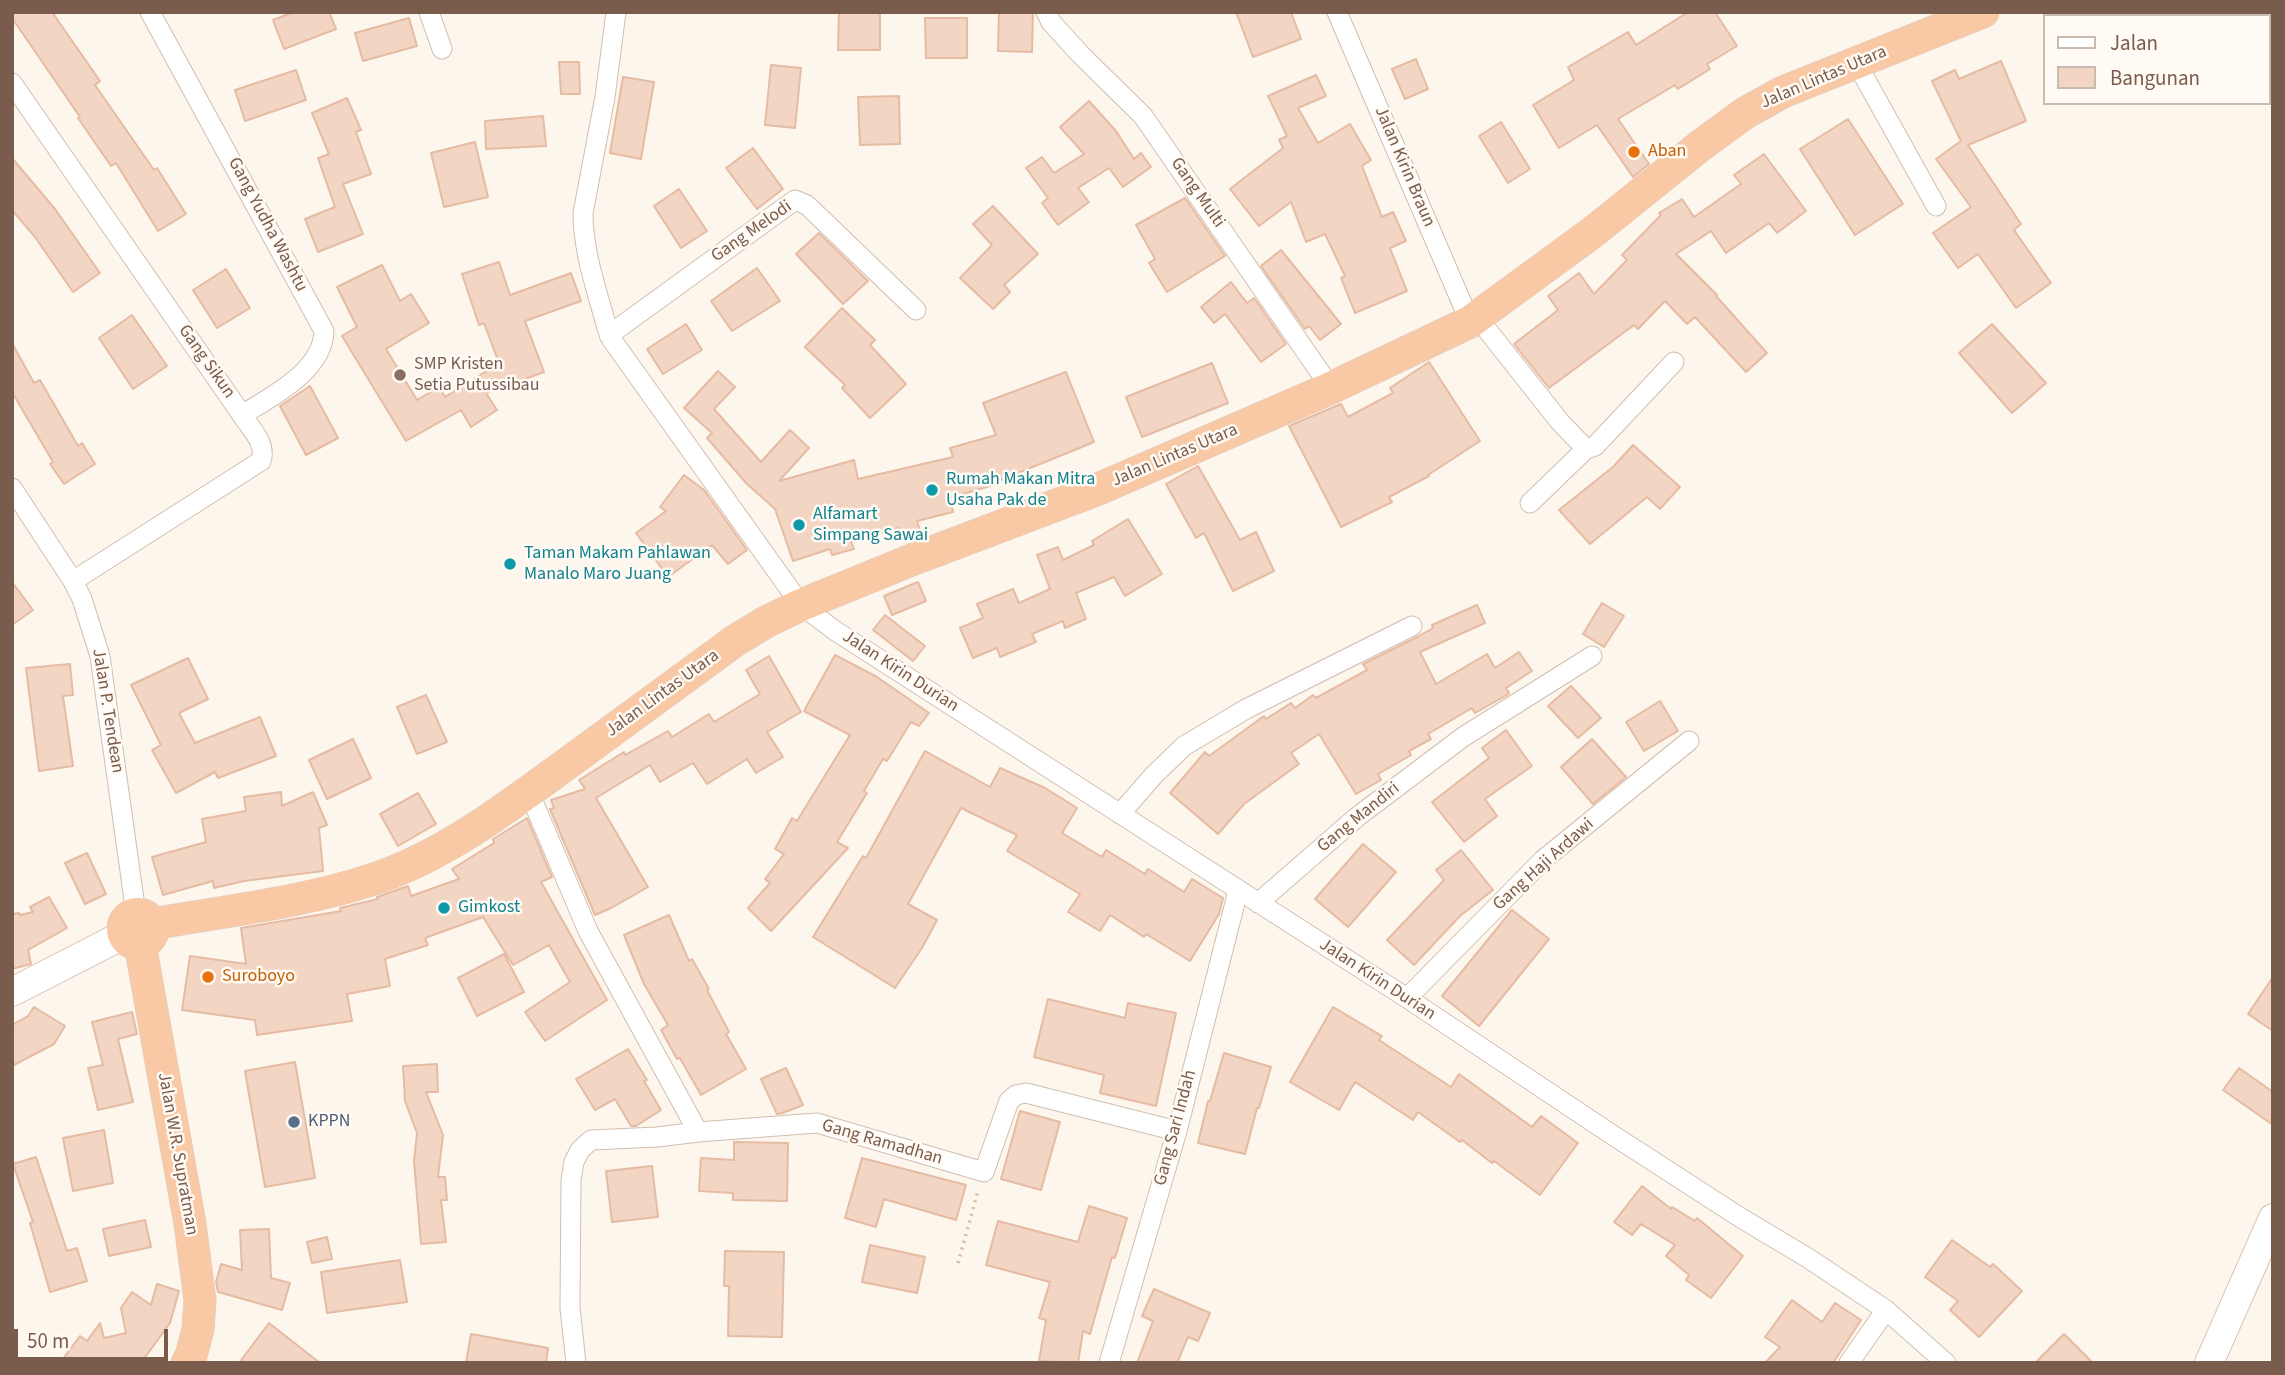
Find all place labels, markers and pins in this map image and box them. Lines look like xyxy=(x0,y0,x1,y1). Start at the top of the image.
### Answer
place label: Aban xyxy=(1648,141,1686,163)
marker: Aban xyxy=(1626,144,1642,160)
place label: SMP Kristen Setia Putussibau xyxy=(414,354,539,396)
marker: SMP Kristen Setia Putussibau xyxy=(392,367,408,383)
place label: Rumah Makan Mitra Usaha Pak de xyxy=(946,469,1095,512)
marker: Rumah Makan Mitra Usaha Pak de xyxy=(924,482,940,498)
place label: Alfamart Simpang Sawai xyxy=(813,504,928,546)
marker: Alfamart Simpang Sawai xyxy=(791,517,807,533)
place label: Taman Makam Pahlawan Manalo Maro Juang xyxy=(524,543,711,586)
marker: Taman Makam Pahlawan Manalo Maro Juang xyxy=(502,556,518,572)
place label: Gimkost xyxy=(458,897,520,919)
marker: Gimkost xyxy=(436,900,452,916)
place label: Suroboyo xyxy=(222,966,295,988)
marker: Suroboyo xyxy=(200,969,216,985)
place label: KPPN xyxy=(308,1111,350,1133)
marker: KPPN xyxy=(286,1114,302,1130)

